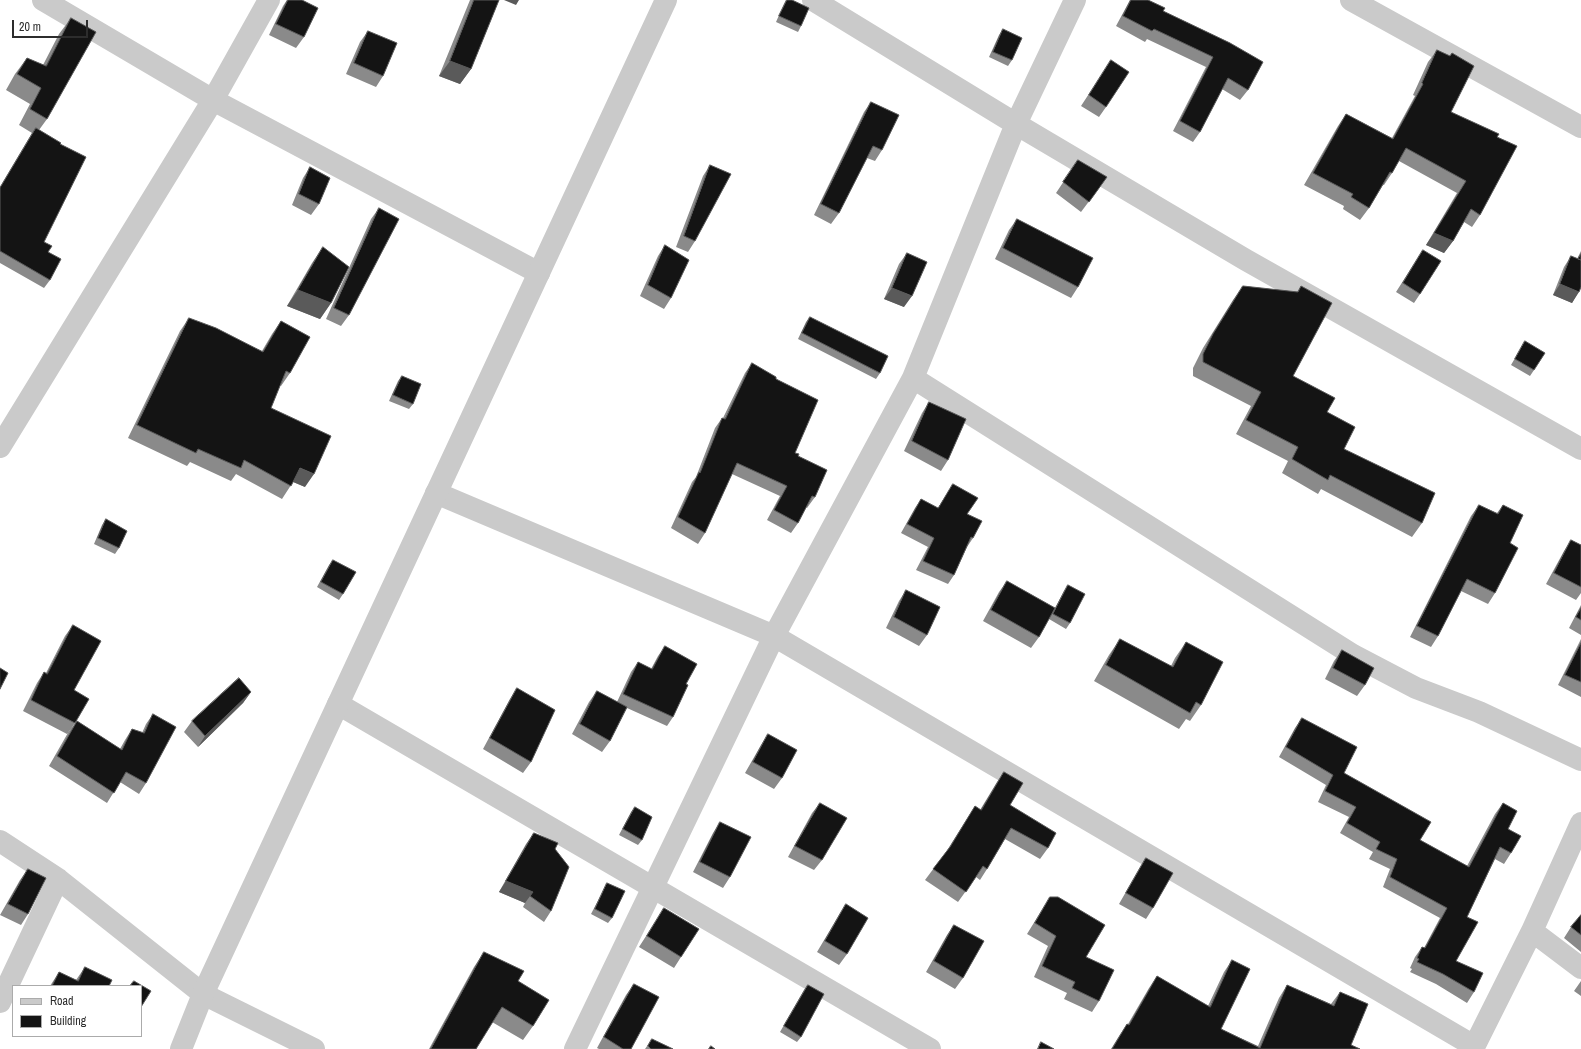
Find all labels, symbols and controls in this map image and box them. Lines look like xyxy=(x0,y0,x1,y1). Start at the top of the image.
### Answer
scale bar xyxy=(14,12,90,38)
text: 20 m xyxy=(19,19,41,35)
legend xyxy=(12,985,142,1037)
text: Road xyxy=(50,993,74,1009)
text: Building xyxy=(50,1013,86,1029)

